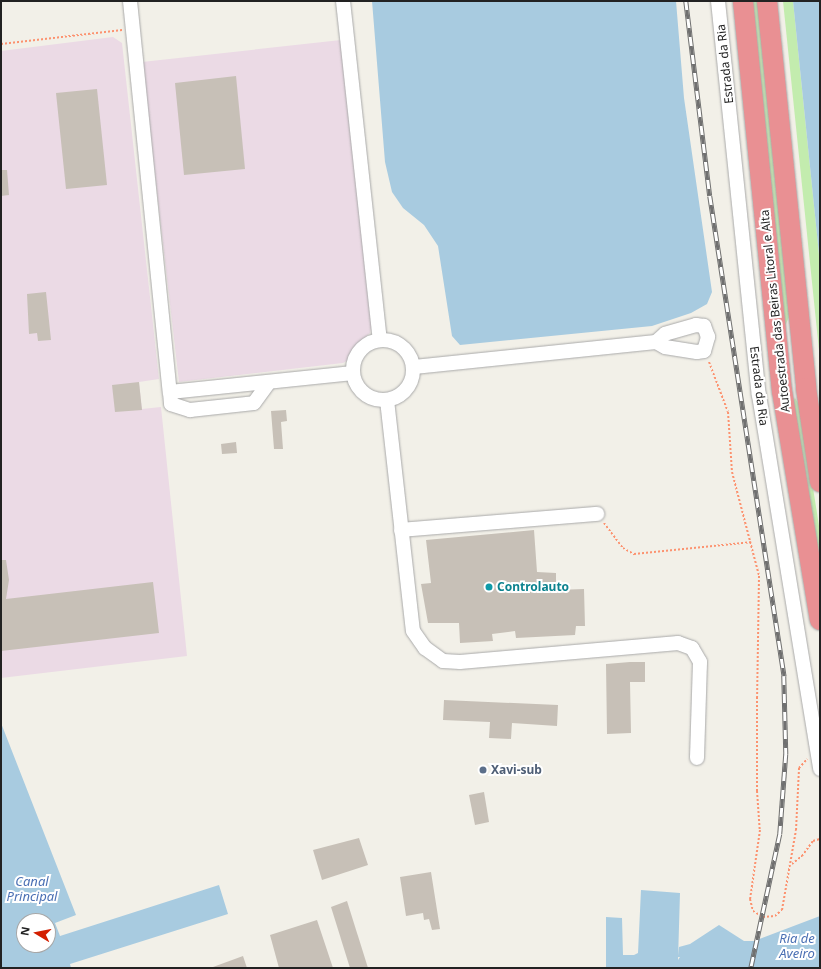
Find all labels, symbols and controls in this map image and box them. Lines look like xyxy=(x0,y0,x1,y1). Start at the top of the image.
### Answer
street label: Estrada da Ria xyxy=(714,23,736,105)
street label: Autoestrada das Beiras Litoral e Alta xyxy=(757,209,793,413)
street label: Estrada da Ria xyxy=(747,345,771,427)
place label: Controlauto xyxy=(497,580,569,594)
marker: Controlauto xyxy=(484,582,494,592)
place label: Xavi-sub xyxy=(491,763,542,777)
marker: Xavi-sub xyxy=(478,765,488,775)
water label: Canal Principal xyxy=(7,874,57,905)
north arrow xyxy=(16,913,56,953)
text: N xyxy=(17,925,33,937)
water label: Ria de Aveiro xyxy=(779,931,815,962)

